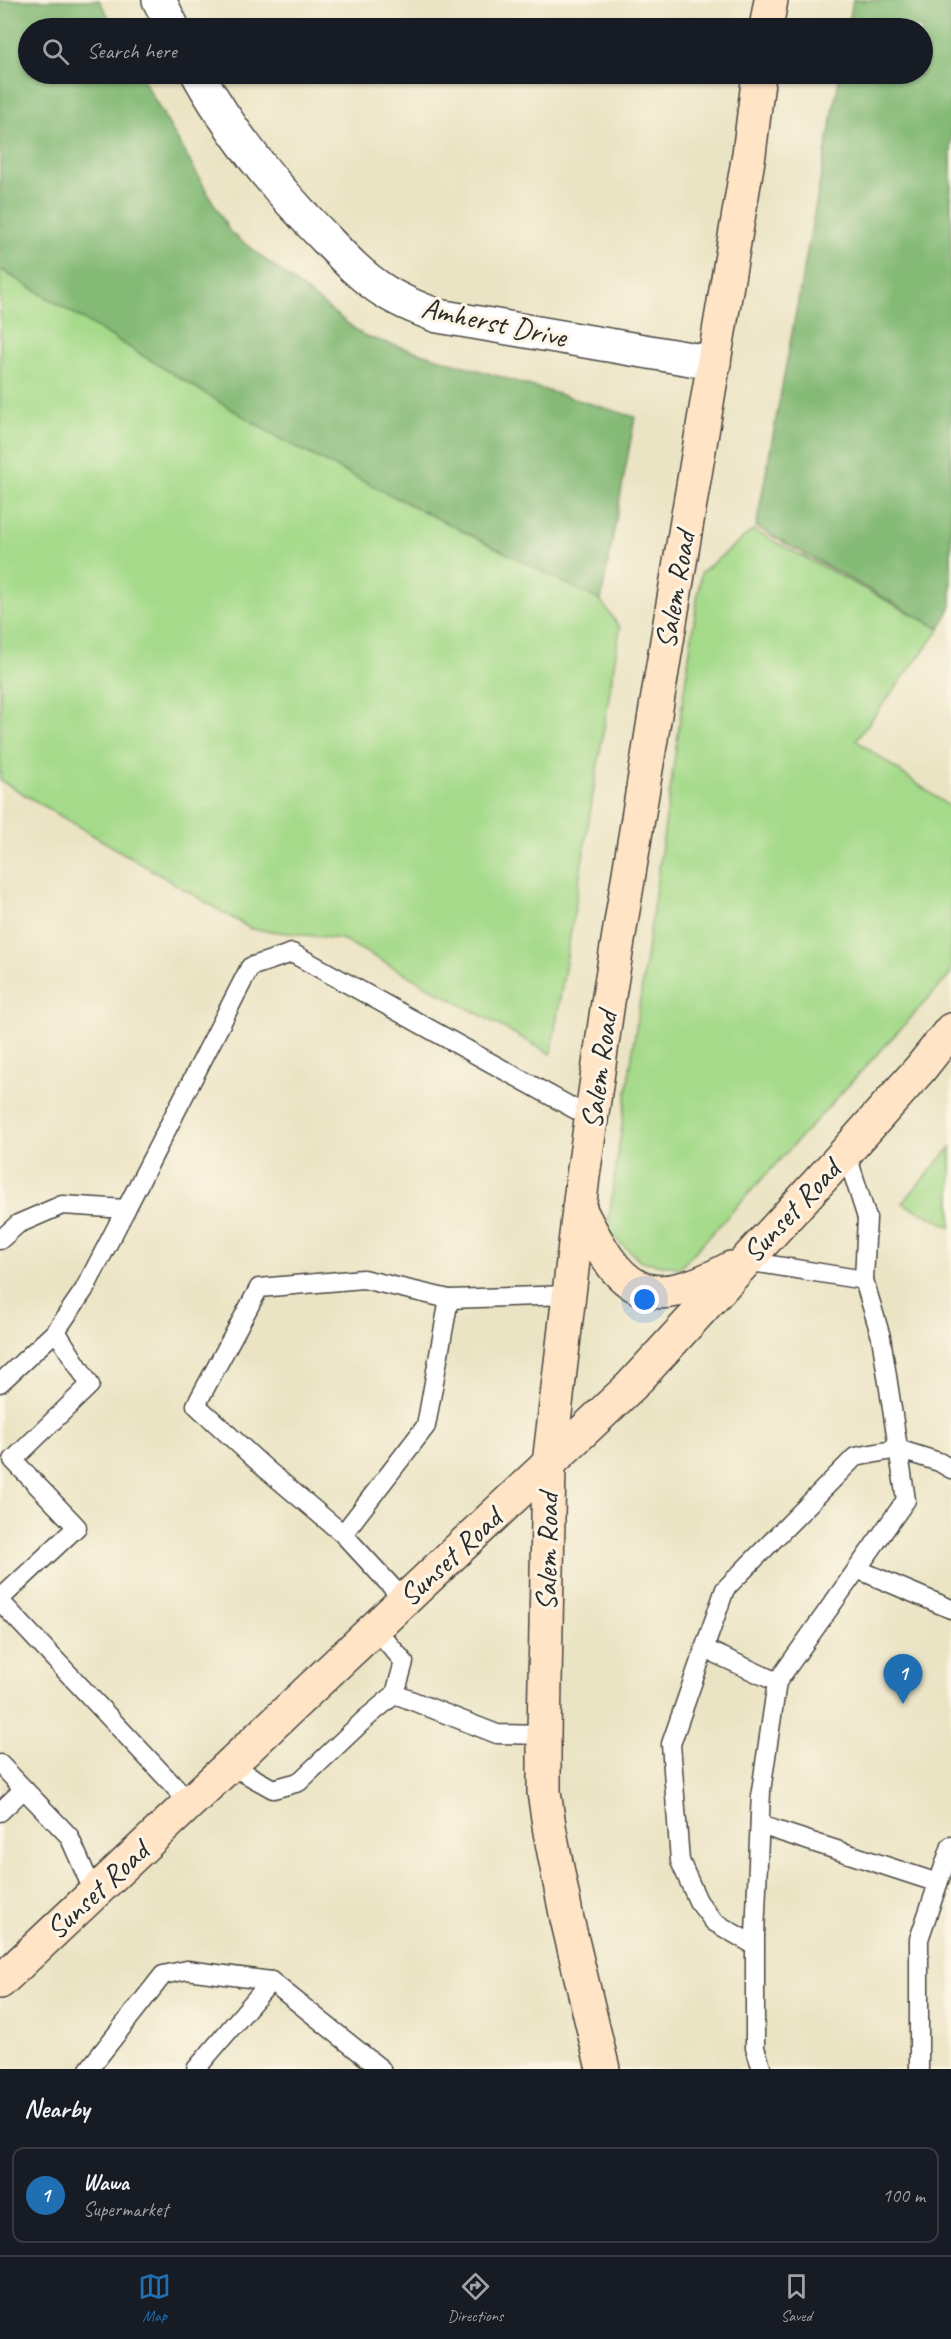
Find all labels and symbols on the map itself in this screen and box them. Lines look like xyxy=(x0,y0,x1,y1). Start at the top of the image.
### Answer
street label: Amherst Drive xyxy=(418,288,572,356)
street label: Salem Road xyxy=(646,524,705,652)
street label: Salem Road xyxy=(572,1005,627,1131)
street label: Sunset Road xyxy=(734,1149,851,1270)
your location xyxy=(630,1285,659,1314)
street label: Salem Road xyxy=(527,1488,567,1611)
street label: Sunset Road xyxy=(391,1497,512,1614)
pin: 1 xyxy=(884,1654,922,1704)
street label: Sunset Road xyxy=(38,1830,159,1947)

